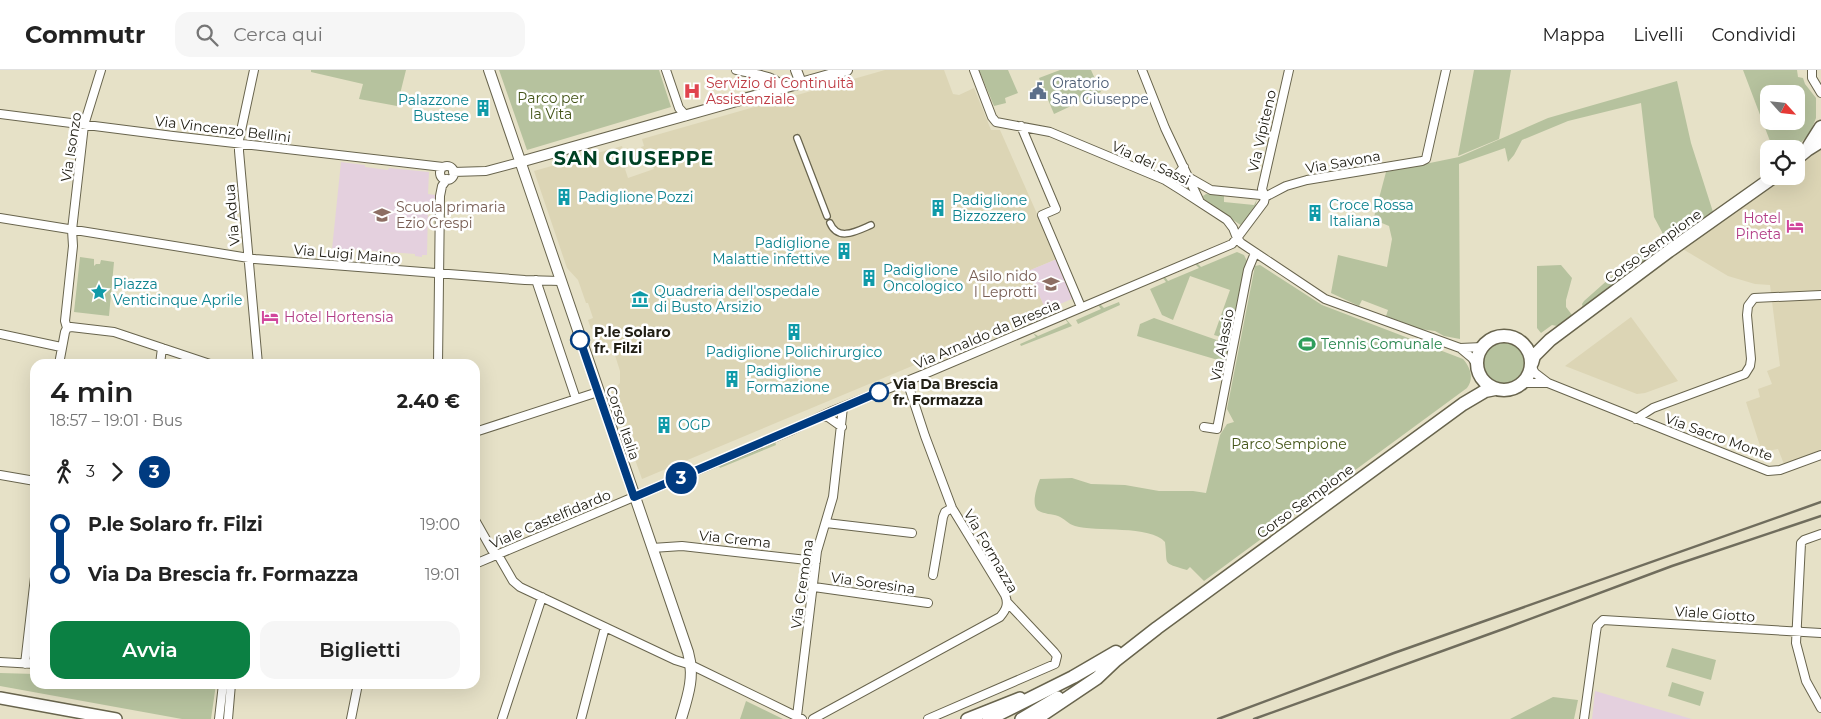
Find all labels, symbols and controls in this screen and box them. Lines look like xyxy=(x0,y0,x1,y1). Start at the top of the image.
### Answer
search box xyxy=(175,12,525,57)
text: Commutr xyxy=(25,20,145,49)
icon: search xyxy=(193,21,221,49)
text: Cerca qui xyxy=(233,23,323,46)
text: Mappa xyxy=(1542,24,1605,46)
text: Livelli xyxy=(1633,24,1684,46)
text: Condividi xyxy=(1712,24,1796,46)
place label: Servizio di Continuità Assistenziale xyxy=(706,74,854,108)
place label: Oratorio San Giuseppe xyxy=(1052,74,1149,108)
hospital icon: Servizio di Continuità Assistenziale xyxy=(682,81,702,101)
public building icon: Oratorio San Giuseppe xyxy=(1028,81,1048,101)
north arrow xyxy=(1760,85,1805,130)
map controls xyxy=(1760,85,1805,185)
street label: Via Vipiteno xyxy=(1244,88,1280,174)
park label: Parco per la Vita xyxy=(517,89,585,123)
place label: Palazzone Bustese xyxy=(398,91,469,125)
building icon: Palazzone Bustese xyxy=(473,98,493,118)
street label: Via Isonzo xyxy=(57,111,85,183)
street label: Via Vincenzo Bellini xyxy=(154,112,292,146)
street label: Via dei Sassi xyxy=(1109,137,1193,189)
button: locate xyxy=(1760,140,1805,185)
district label: SAN GIUSEPPE xyxy=(554,147,714,170)
street label: Via Savona xyxy=(1304,147,1382,177)
street label: Via Adua xyxy=(220,183,244,247)
building icon: Padiglione Pozzi xyxy=(554,187,574,207)
place label: Padiglione Pozzi xyxy=(578,188,693,206)
place label: Padiglione Bizzozzero xyxy=(952,191,1027,225)
place label: Croce Rossa Italiana xyxy=(1329,196,1414,230)
place label: Scuola primaria Ezio Crespi xyxy=(396,198,506,232)
building icon: Padiglione Bizzozzero xyxy=(928,198,948,218)
building icon: Croce Rossa Italiana xyxy=(1305,203,1325,223)
school or university icon: Scuola primaria Ezio Crespi xyxy=(372,205,392,225)
street label: Corso Sempione xyxy=(1601,205,1705,287)
place label: Hotel Pineta xyxy=(1736,209,1781,243)
hotel icon: Hotel Pineta xyxy=(1785,216,1805,236)
place label: Padiglione Malattie infettive xyxy=(712,234,830,268)
street label: Via Luigi Maino xyxy=(293,240,401,268)
building icon: Padiglione Malattie infettive xyxy=(834,241,854,261)
place label: Padiglione Oncologico xyxy=(883,261,963,295)
place label: Asilo nido I Leprotti xyxy=(969,267,1037,301)
building icon: Padiglione Oncologico xyxy=(859,268,879,288)
school or university icon: Asilo nido I Leprotti xyxy=(1041,274,1061,294)
place label: Piazza Venticinque Aprile xyxy=(113,275,242,309)
place icon: Piazza Venticinque Aprile xyxy=(89,282,109,302)
place label: Quadreria dell'ospedale di Busto Arsizio xyxy=(654,282,820,316)
museum icon: Quadreria dell'ospedale di Busto Arsizio xyxy=(630,289,650,309)
street label: Via Arnaldo da Brescia xyxy=(911,295,1063,373)
hotel icon: Hotel Hortensia xyxy=(260,307,280,327)
street label: Via Alassio xyxy=(1206,307,1238,383)
place label: Hotel Hortensia xyxy=(284,308,394,326)
building icon: Padiglione Polichirurgico xyxy=(784,322,804,342)
place label: P.le Solaro fr. Filzi xyxy=(594,323,671,357)
marker: P.le Solaro fr. Filzi xyxy=(570,330,590,350)
sports icon: Tennis Comunale xyxy=(1297,334,1317,354)
place label: Tennis Comunale xyxy=(1321,335,1443,353)
place label: Padiglione Polichirurgico xyxy=(706,343,882,361)
place label: Padiglione Formazione xyxy=(746,362,830,396)
building icon: Padiglione Formazione xyxy=(722,369,742,389)
text: 4 min xyxy=(50,375,134,409)
place label: Via Da Brescia fr. Formazza xyxy=(892,375,998,409)
marker: Via Da Brescia fr. Formazza xyxy=(869,382,889,402)
street label: Corso Italia xyxy=(602,384,644,462)
text: 2.40 € xyxy=(397,390,460,413)
street label: Via Sacro Monte xyxy=(1663,409,1775,465)
text: 18:57 – 19:01 · Bus xyxy=(50,411,182,430)
building icon: OGP xyxy=(654,415,674,435)
place label: OGP xyxy=(678,416,711,434)
park label: Parco Sempione xyxy=(1231,435,1347,453)
icon: walk xyxy=(50,458,78,486)
icon: forward xyxy=(103,458,131,486)
street label: Corso Sempione xyxy=(1253,460,1357,542)
text: 3 xyxy=(149,461,160,483)
text: 3 xyxy=(86,462,95,481)
line badge: 3 xyxy=(665,462,697,494)
text: 3 xyxy=(676,467,686,489)
street label: Viale Castelfidardo xyxy=(487,485,613,553)
street label: Via Formazza xyxy=(960,506,1022,596)
text: P.le Solaro fr. Filzi xyxy=(88,513,263,536)
text: 19:00 xyxy=(420,515,460,534)
street label: Via Crema xyxy=(698,526,772,552)
street label: Via Cremona xyxy=(787,538,817,630)
text: Via Da Brescia fr. Formazza xyxy=(88,563,358,586)
text: 19:01 xyxy=(425,565,460,584)
street label: Via Soresina xyxy=(830,568,916,598)
street label: Viale Giotto xyxy=(1674,602,1756,626)
button: Avvia xyxy=(50,621,250,679)
button: Biglietti xyxy=(260,621,460,679)

